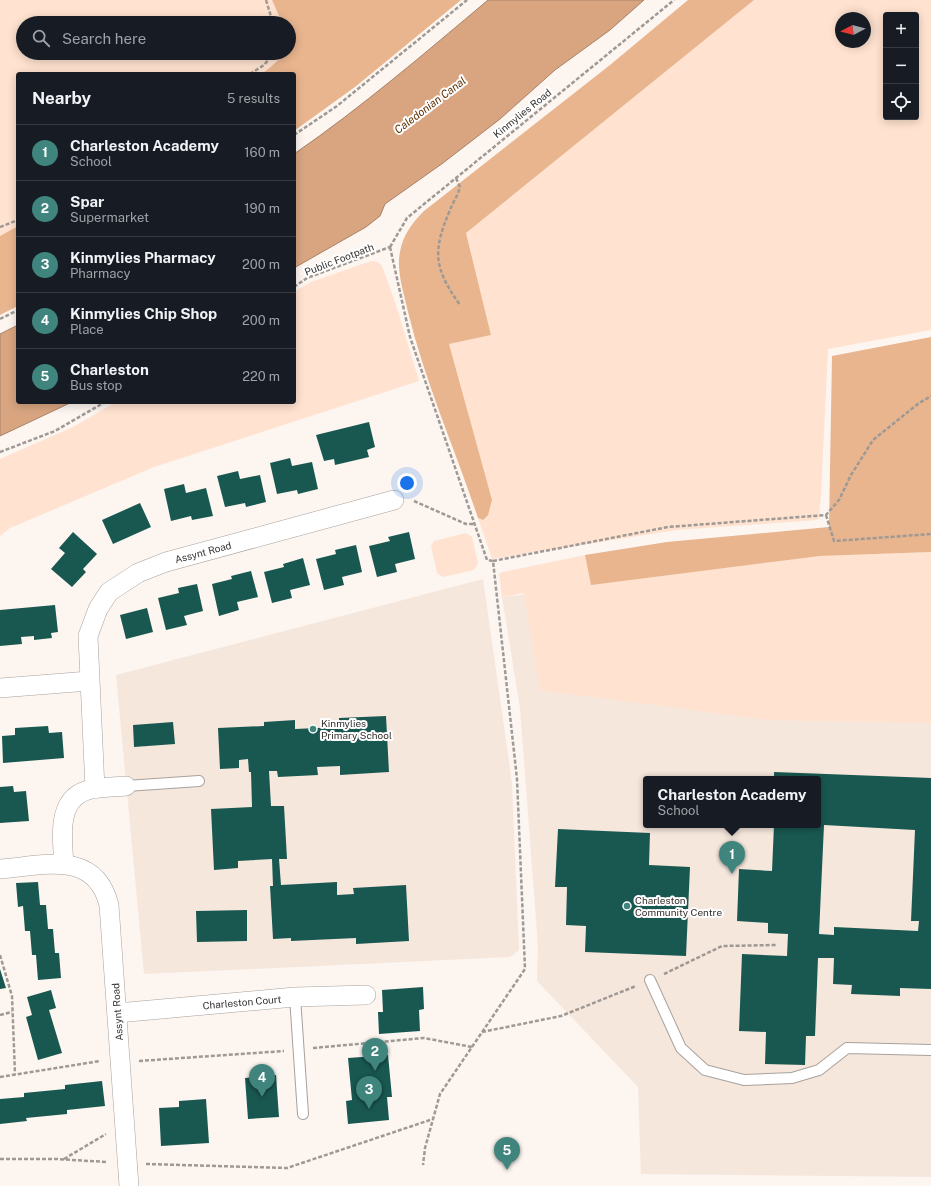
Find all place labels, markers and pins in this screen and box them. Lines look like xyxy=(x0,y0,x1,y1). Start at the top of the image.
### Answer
place label: Kinmylies Primary School xyxy=(321,717,392,741)
marker: Kinmylies Primary School xyxy=(308,724,318,734)
pin: 1 xyxy=(719,841,745,874)
place label: Charleston Community Centre xyxy=(635,894,722,918)
marker: Charleston Community Centre xyxy=(622,901,632,911)
pin: 2 xyxy=(362,1038,388,1071)
pin: 4 xyxy=(249,1064,275,1097)
pin: 3 xyxy=(356,1076,382,1109)
pin: 5 xyxy=(494,1137,520,1170)

